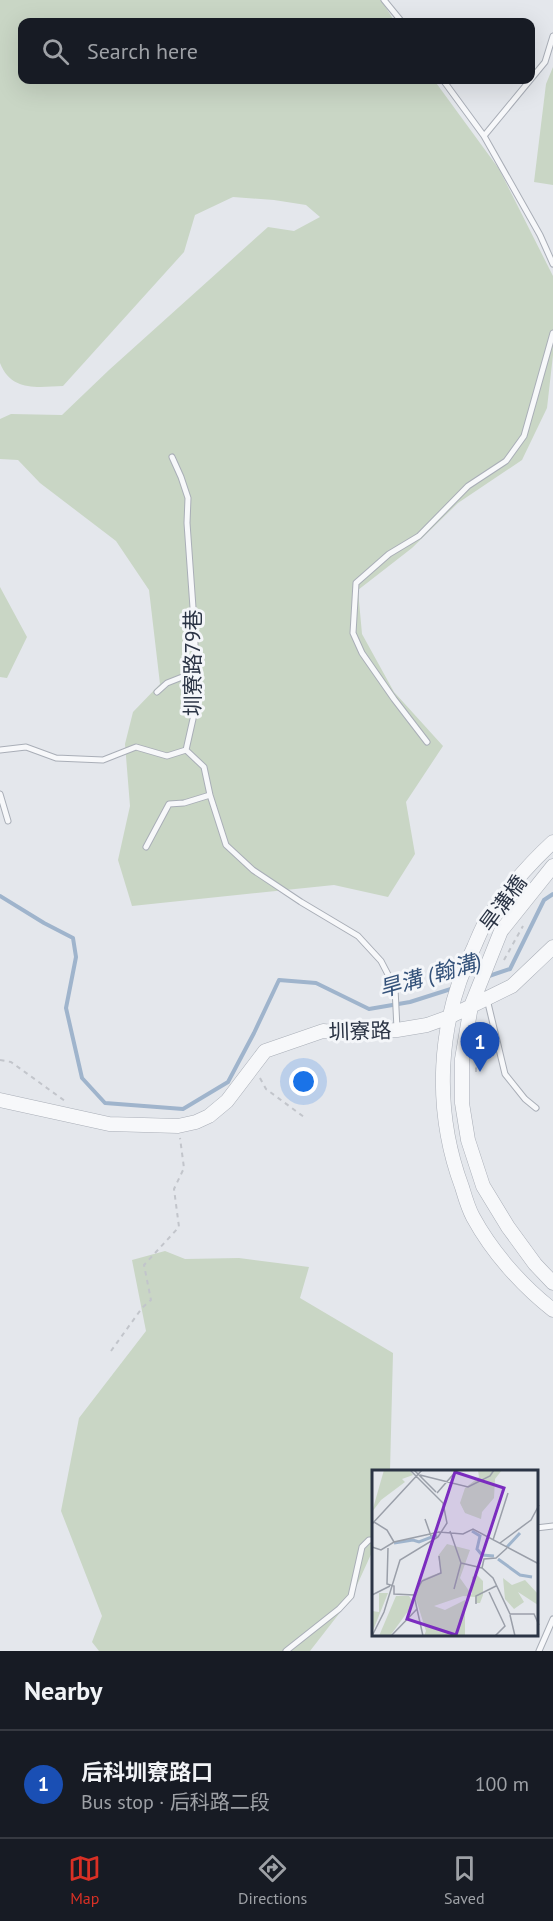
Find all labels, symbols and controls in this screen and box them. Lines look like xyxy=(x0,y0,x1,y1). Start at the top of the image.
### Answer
search box xyxy=(18,18,535,84)
icon: search xyxy=(39,35,72,68)
text: Search here xyxy=(87,37,198,65)
street label: 圳寮路79巷 xyxy=(179,610,206,716)
street label: 旱溝橋 xyxy=(474,870,532,936)
water label: 旱溝 (翰溝) xyxy=(375,947,485,1003)
street label: 圳寮路 xyxy=(328,1016,392,1046)
pin: 1 xyxy=(460,1022,500,1072)
your location xyxy=(289,1067,318,1096)
inset map xyxy=(372,1470,538,1636)
text: Nearby xyxy=(24,1674,102,1707)
text: 后科圳寮路口 xyxy=(81,1758,213,1786)
text: 1 xyxy=(38,1771,49,1797)
text: 100 m xyxy=(475,1771,529,1797)
text: Bus stop · 后科路二段 xyxy=(81,1789,270,1815)
tab: Map xyxy=(68,1852,101,1908)
tab: Directions xyxy=(238,1852,307,1908)
tab: Saved xyxy=(444,1852,485,1908)

